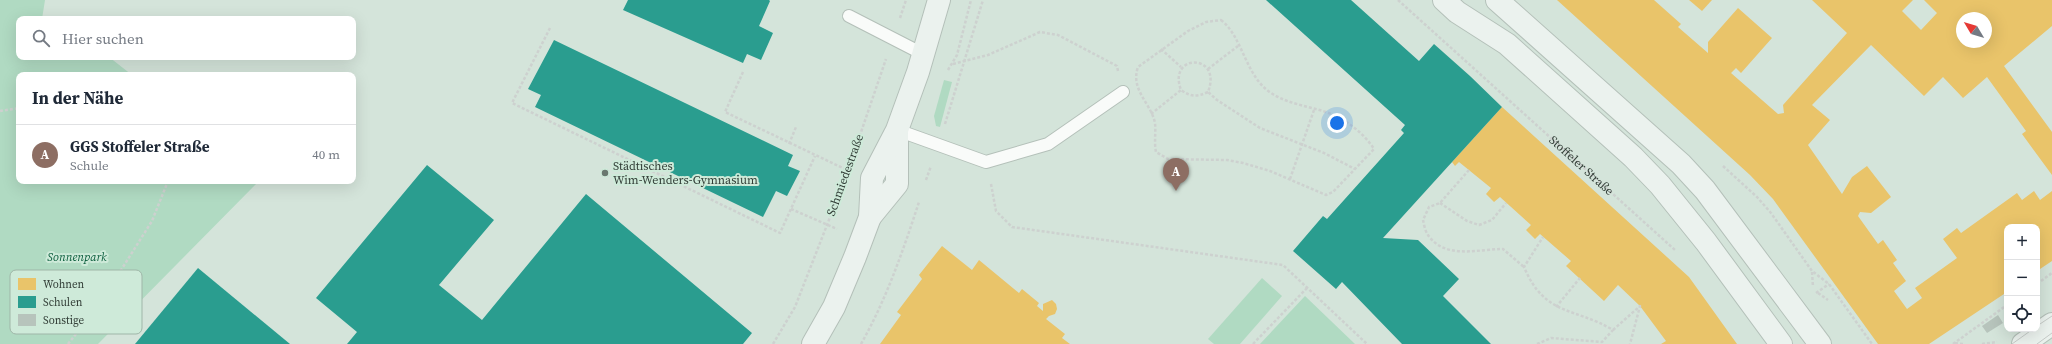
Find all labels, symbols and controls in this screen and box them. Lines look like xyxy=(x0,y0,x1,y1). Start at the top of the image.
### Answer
north arrow xyxy=(1956,12,1992,48)
search box xyxy=(16,16,356,60)
icon: search xyxy=(30,27,52,49)
text: Hier suchen xyxy=(62,28,144,49)
text: In der Nähe xyxy=(32,86,123,110)
your location xyxy=(1327,113,1347,133)
street label: Schmiedestraße xyxy=(823,132,867,218)
street label: Stoffeler Straße xyxy=(1546,132,1617,199)
text: GGS Stoffeler Straße xyxy=(70,136,209,157)
text: A xyxy=(41,146,49,163)
text: 40 m xyxy=(312,146,340,163)
text: Schule xyxy=(70,157,109,174)
place label: Städtisches Wim-Wenders-Gymnasium xyxy=(613,158,758,188)
pin: A xyxy=(1163,158,1189,191)
marker: Städtisches Wim-Wenders-Gymnasium xyxy=(600,168,610,178)
map controls xyxy=(2004,224,2040,332)
button: + xyxy=(2004,224,2040,260)
park label: Sonnenpark xyxy=(47,249,107,265)
button: − xyxy=(2004,260,2040,296)
legend xyxy=(10,270,142,334)
text: Wohnen xyxy=(43,277,85,292)
text: Schulen xyxy=(43,295,83,310)
button: locate xyxy=(2004,296,2040,332)
text: Sonstige xyxy=(43,313,85,328)

